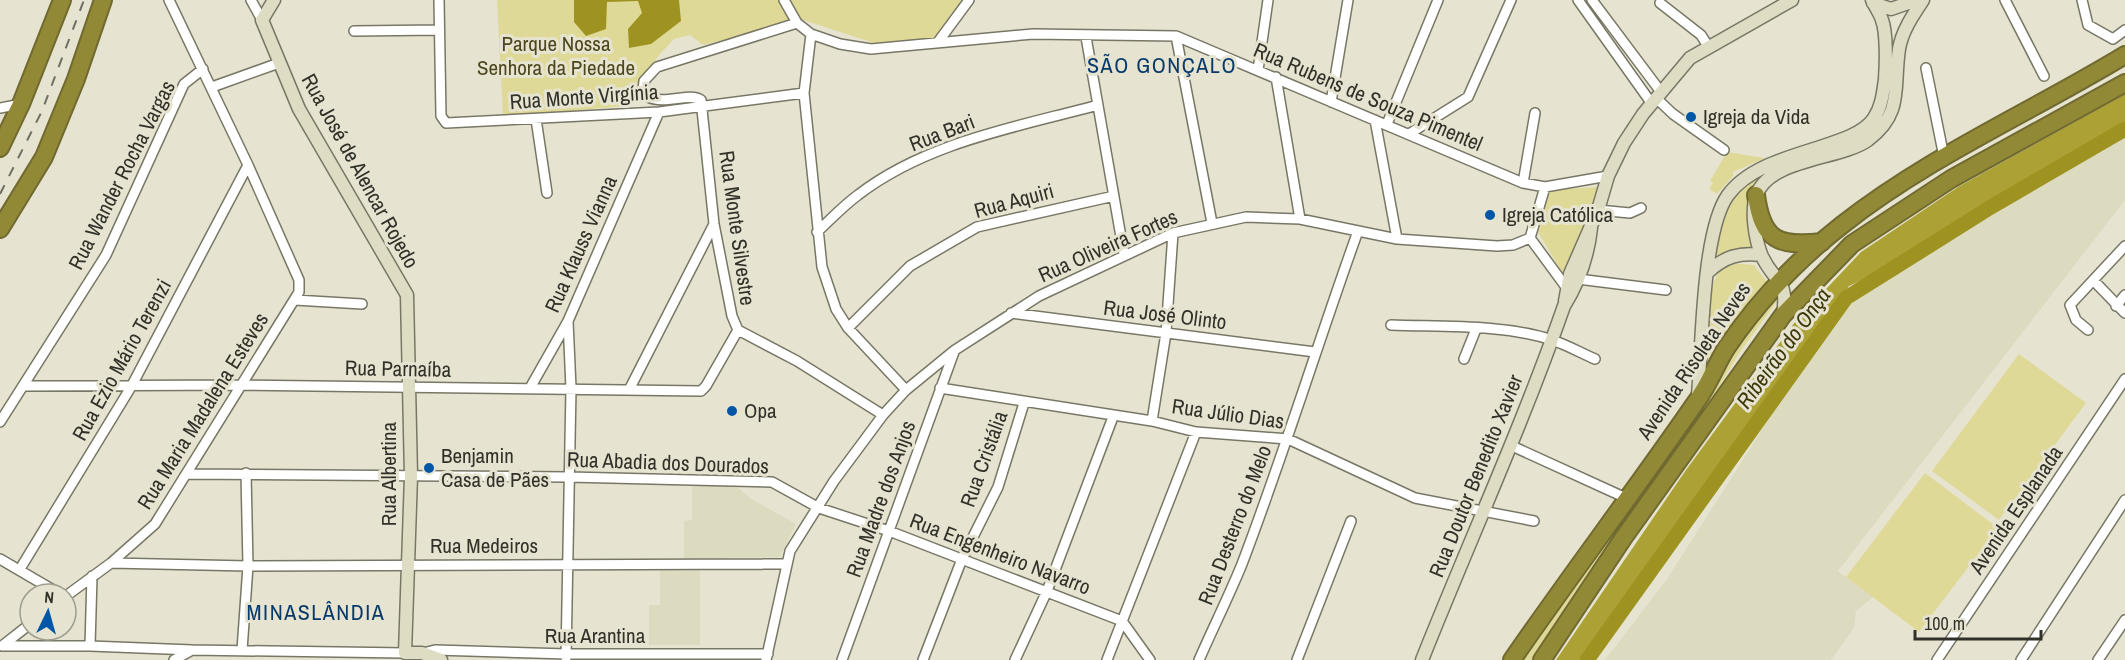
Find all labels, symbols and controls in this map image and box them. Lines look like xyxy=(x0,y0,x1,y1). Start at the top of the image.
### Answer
park label: Parque Nossa Senhora da Piedade xyxy=(477,29,635,82)
street label: Rua Rubens de Souza Pimentel xyxy=(1249,35,1487,158)
district label: SÃO GONÇALO xyxy=(1087,50,1237,80)
street label: Rua José de Alencar Rojedo xyxy=(295,68,426,273)
street label: Rua Wander Rocha Vargas xyxy=(61,75,182,274)
street label: Rua Monte Virgínia xyxy=(509,77,660,116)
place label: Igreja da Vida xyxy=(1703,102,1810,131)
street label: Rua Bari xyxy=(905,107,979,158)
marker: Igreja da Vida xyxy=(1684,110,1698,124)
street label: Rua Monte Silvestre xyxy=(712,149,763,307)
street label: Rua Klauss Vianna xyxy=(537,170,624,317)
street label: Rua Aquiri xyxy=(971,176,1057,225)
place label: Igreja Católica xyxy=(1502,200,1613,229)
street label: Rua Oliveira Fortes xyxy=(1034,202,1182,289)
marker: Igreja Católica xyxy=(1483,208,1497,222)
street label: Rua Ezio Mário Terenzi xyxy=(65,274,178,446)
street label: Avenida Risoleta Neves xyxy=(1629,276,1757,446)
water label: Ribeirão do Onça xyxy=(1729,282,1837,414)
street label: Rua José Olinto xyxy=(1102,293,1228,336)
street label: Rua Maria Madalena Esteves xyxy=(130,307,275,515)
street label: Rua Parnaíba xyxy=(345,353,452,384)
street label: Rua Doutor Benedito Xavier xyxy=(1422,370,1530,581)
street label: Rua Júlio Dias xyxy=(1170,391,1286,436)
place label: Opa xyxy=(744,396,777,425)
marker: Opa xyxy=(725,404,739,418)
street label: Rua Cristália xyxy=(953,406,1014,511)
street label: Rua Madre dos Anjos xyxy=(839,417,922,581)
street label: Rua Albertina xyxy=(374,421,403,526)
street label: Avenida Esplanada xyxy=(1961,439,2070,580)
place label: Benjamin Casa de Pães xyxy=(441,441,549,494)
street label: Rua Desterro do Melo xyxy=(1191,441,1278,609)
street label: Rua Abadia dos Dourados xyxy=(567,444,769,481)
marker: Benjamin Casa de Pães xyxy=(422,461,436,475)
street label: Rua Engenheiro Navarro xyxy=(906,506,1095,601)
street label: Rua Medeiros xyxy=(430,531,538,560)
north arrow xyxy=(18,582,78,642)
text: N xyxy=(44,586,55,608)
district label: MINASLÂNDIA xyxy=(247,597,385,627)
scale bar xyxy=(1915,603,2041,641)
text: 100 m xyxy=(1924,611,1965,636)
street label: Rua Arantina xyxy=(545,621,646,650)

